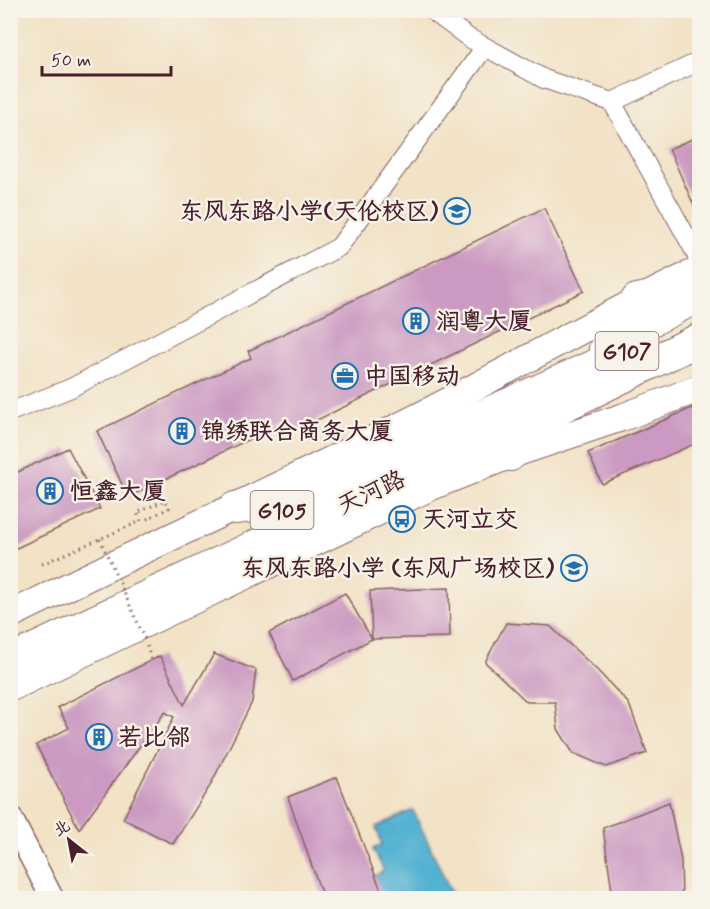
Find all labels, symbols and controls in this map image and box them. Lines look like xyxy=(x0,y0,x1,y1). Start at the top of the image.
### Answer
scale bar xyxy=(42,39,171,77)
text: 50 m xyxy=(51,49,91,73)
school or university icon: 东风东路小学(天伦校区) xyxy=(442,196,472,226)
place label: 东风东路小学(天伦校区) xyxy=(179,197,438,228)
building icon: 润粤大厦 xyxy=(401,306,431,336)
place label: 润粤大厦 xyxy=(436,307,532,338)
road number: G107 xyxy=(596,332,658,370)
office icon: 中国移动 xyxy=(330,361,360,391)
place label: 中国移动 xyxy=(364,362,460,393)
building icon: 锦绣联合商务大厦 xyxy=(167,416,197,446)
place label: 锦绣联合商务大厦 xyxy=(201,417,393,448)
street label: 天河路 xyxy=(332,464,411,523)
building icon: 恒鑫大厦 xyxy=(35,476,65,506)
place label: 恒鑫大厦 xyxy=(70,477,166,508)
road number: G105 xyxy=(250,491,314,529)
bus stop icon: 天河立交 xyxy=(387,504,417,534)
place label: 天河立交 xyxy=(422,505,518,536)
school or university icon: 东风东路小学 (东风广场校区) xyxy=(559,553,589,583)
place label: 东风东路小学 (东风广场校区) xyxy=(241,554,554,585)
building icon: 若比邻 xyxy=(84,722,114,752)
place label: 若比邻 xyxy=(118,723,190,754)
north arrow xyxy=(39,810,99,870)
text: 北 xyxy=(50,815,74,842)

